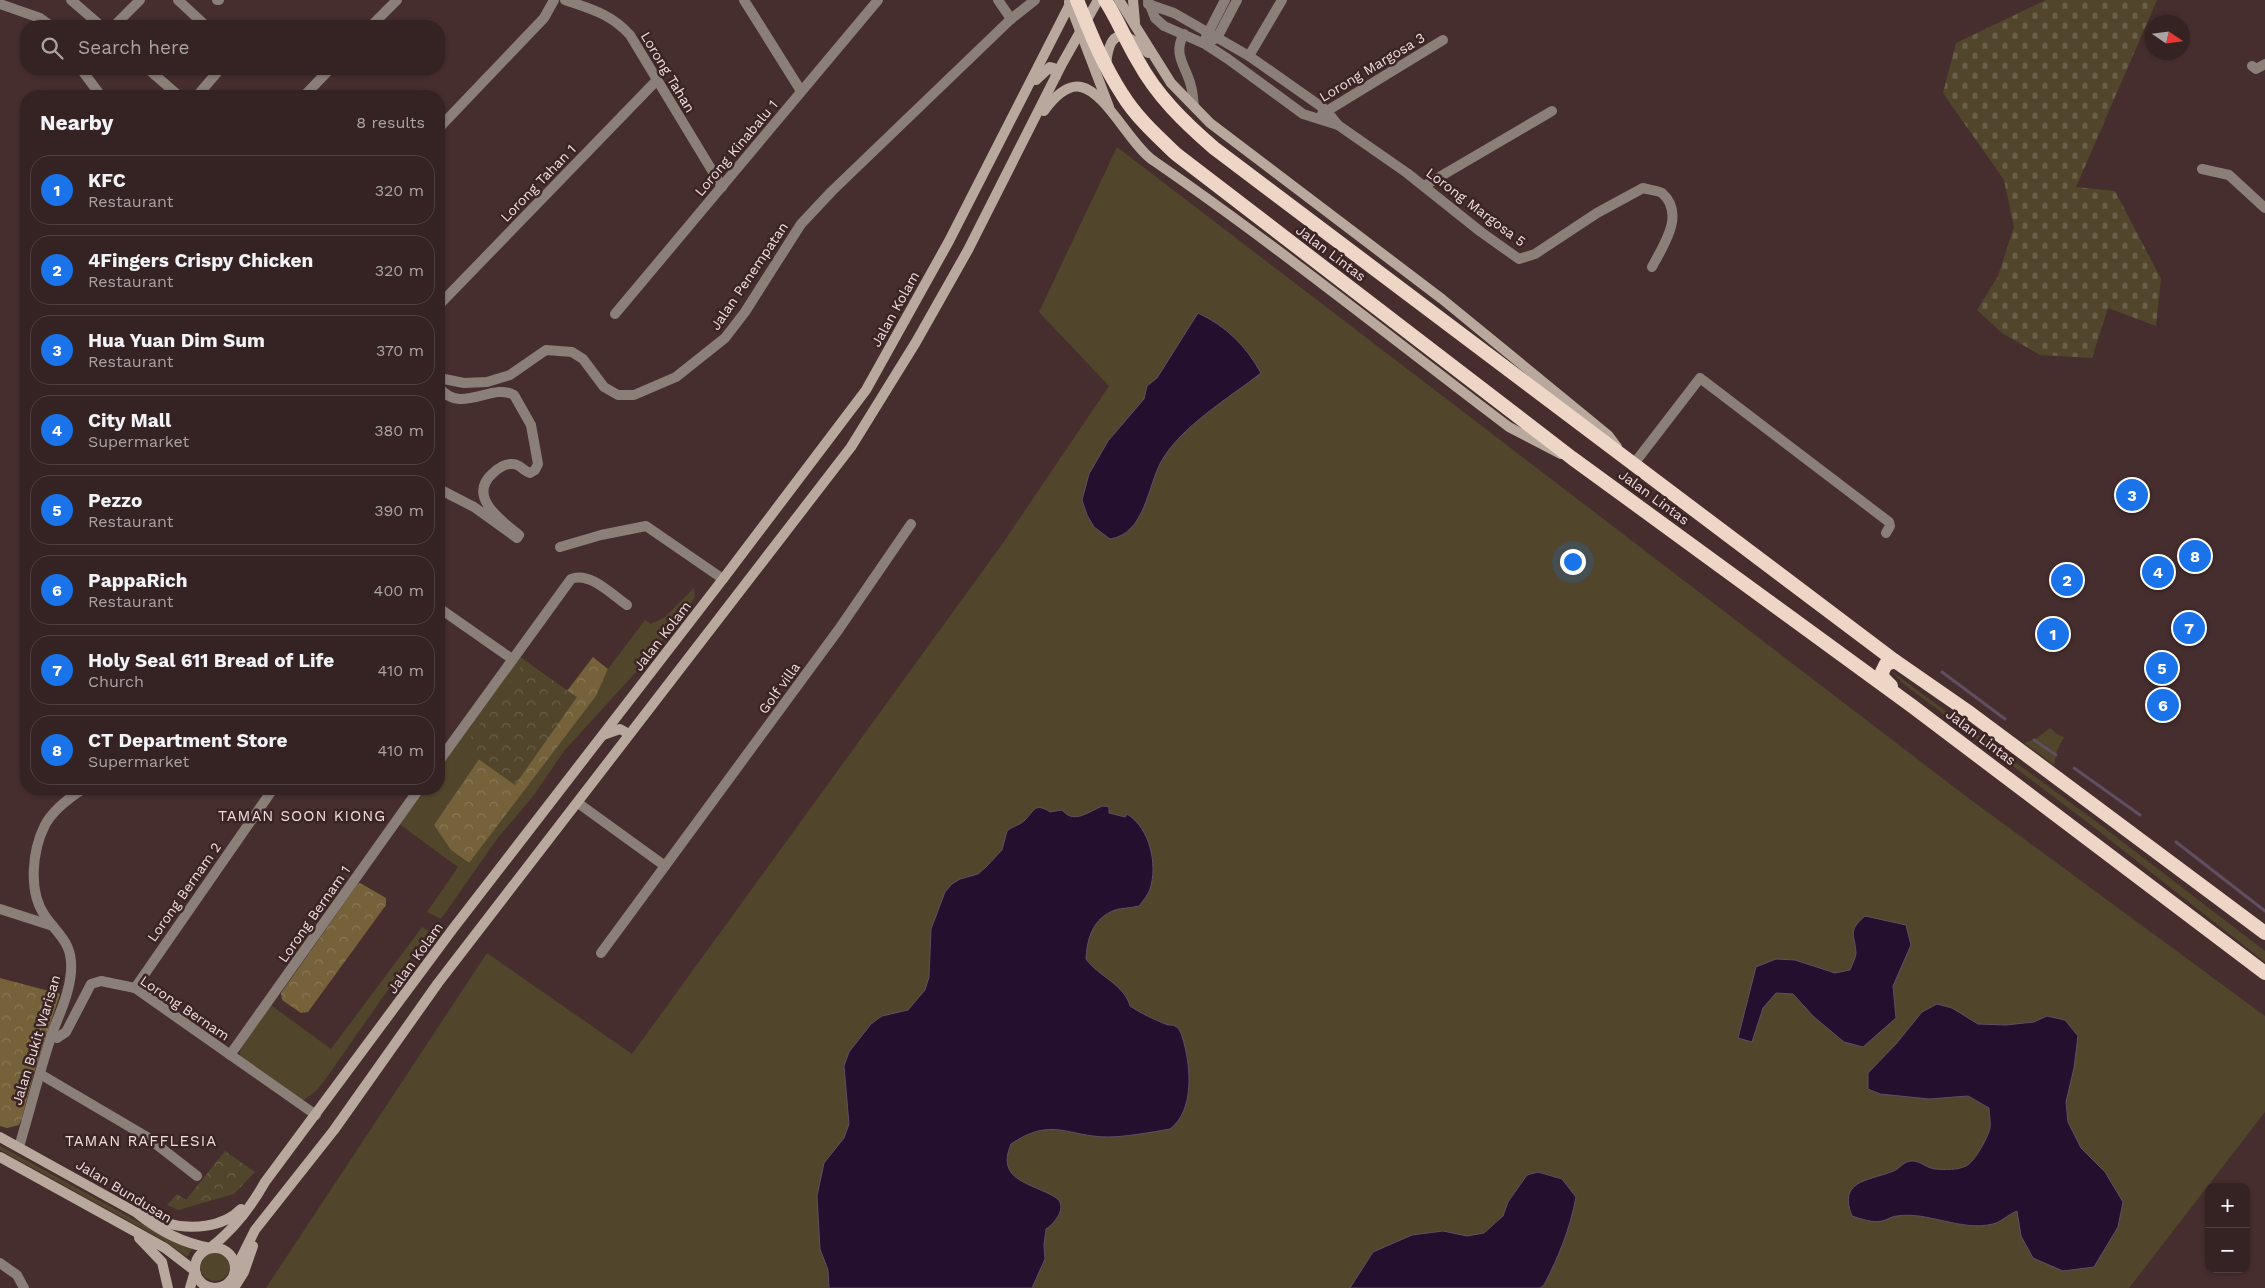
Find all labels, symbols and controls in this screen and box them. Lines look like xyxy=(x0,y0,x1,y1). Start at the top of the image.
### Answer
north arrow xyxy=(2145,15,2190,60)
search box xyxy=(20,20,445,75)
street label: Lorong Tahan xyxy=(638,29,698,115)
street label: Lorong Margosa 3 xyxy=(1316,29,1428,105)
icon: search xyxy=(38,34,66,62)
text: Search here xyxy=(78,36,189,59)
street label: Lorong Kinabalu 1 xyxy=(691,97,781,199)
text: Nearby xyxy=(40,110,113,135)
text: 8 results xyxy=(356,113,425,132)
street label: Lorong Tahan 1 xyxy=(497,141,579,225)
street label: Lorong Margosa 5 xyxy=(1423,164,1529,250)
text: KFC xyxy=(88,169,126,192)
text: 1 xyxy=(54,181,60,200)
text: 320 m xyxy=(375,181,424,200)
text: Restaurant xyxy=(88,192,174,211)
street label: Jalan Penempatan xyxy=(707,219,791,333)
street label: Jalan Lintas xyxy=(1293,222,1369,284)
text: 4Fingers Crispy Chicken xyxy=(88,249,313,272)
text: 2 xyxy=(52,261,62,280)
text: 320 m xyxy=(375,261,424,280)
street label: Jalan Kolam xyxy=(868,268,922,350)
text: Restaurant xyxy=(88,272,174,291)
text: Hua Yuan Dim Sum xyxy=(88,329,265,352)
text: 3 xyxy=(52,341,62,360)
text: 370 m xyxy=(376,341,424,360)
text: Restaurant xyxy=(88,352,174,371)
text: City Mall xyxy=(88,409,171,432)
text: 4 xyxy=(52,421,62,440)
text: 380 m xyxy=(374,421,424,440)
text: Supermarket xyxy=(88,432,189,451)
street label: Jalan Lintas xyxy=(1616,466,1692,528)
pin: 3 xyxy=(2116,476,2148,514)
text: Pezzo xyxy=(88,489,142,512)
text: 5 xyxy=(52,501,62,520)
text: 390 m xyxy=(374,501,424,520)
text: Restaurant xyxy=(88,512,174,531)
pin: 8 xyxy=(2179,537,2211,575)
your location xyxy=(1560,549,1586,575)
pin: 4 xyxy=(2142,553,2174,591)
pin: 2 xyxy=(2051,561,2083,599)
text: PappaRich xyxy=(88,569,188,592)
text: 6 xyxy=(52,581,62,600)
text: 400 m xyxy=(374,581,424,600)
text: Restaurant xyxy=(88,592,174,611)
street label: Jalan Kolam xyxy=(630,598,694,674)
pin: 7 xyxy=(2173,609,2205,647)
pin: 1 xyxy=(2037,615,2069,653)
text: Holy Seal 611 Bread of Life xyxy=(88,649,334,672)
pin: 5 xyxy=(2146,649,2178,687)
street label: Golf villa xyxy=(755,659,803,717)
text: 7 xyxy=(52,661,62,680)
text: 410 m xyxy=(378,661,424,680)
text: Church xyxy=(88,672,144,691)
pin: 6 xyxy=(2147,686,2179,724)
street label: Jalan Lintas xyxy=(1943,706,2019,768)
text: CT Department Store xyxy=(88,729,288,752)
text: 8 xyxy=(52,741,62,760)
text: 410 m xyxy=(378,741,424,760)
text: Supermarket xyxy=(88,752,189,771)
district label: TAMAN SOON KIONG xyxy=(218,807,386,825)
street label: Lorong Bernam 2 xyxy=(144,839,224,945)
street label: Lorong Bernam 1 xyxy=(275,863,353,965)
street label: Jalan Kolam xyxy=(384,919,446,997)
street label: Lorong Bernam xyxy=(137,972,233,1044)
street label: Jalan Bukit Warisan xyxy=(9,973,63,1107)
district label: TAMAN RAFFLESIA xyxy=(65,1132,217,1150)
street label: Jalan Bundusan xyxy=(73,1156,175,1226)
map controls xyxy=(2205,1183,2250,1273)
button: + xyxy=(2205,1183,2250,1228)
button: − xyxy=(2205,1228,2250,1273)

